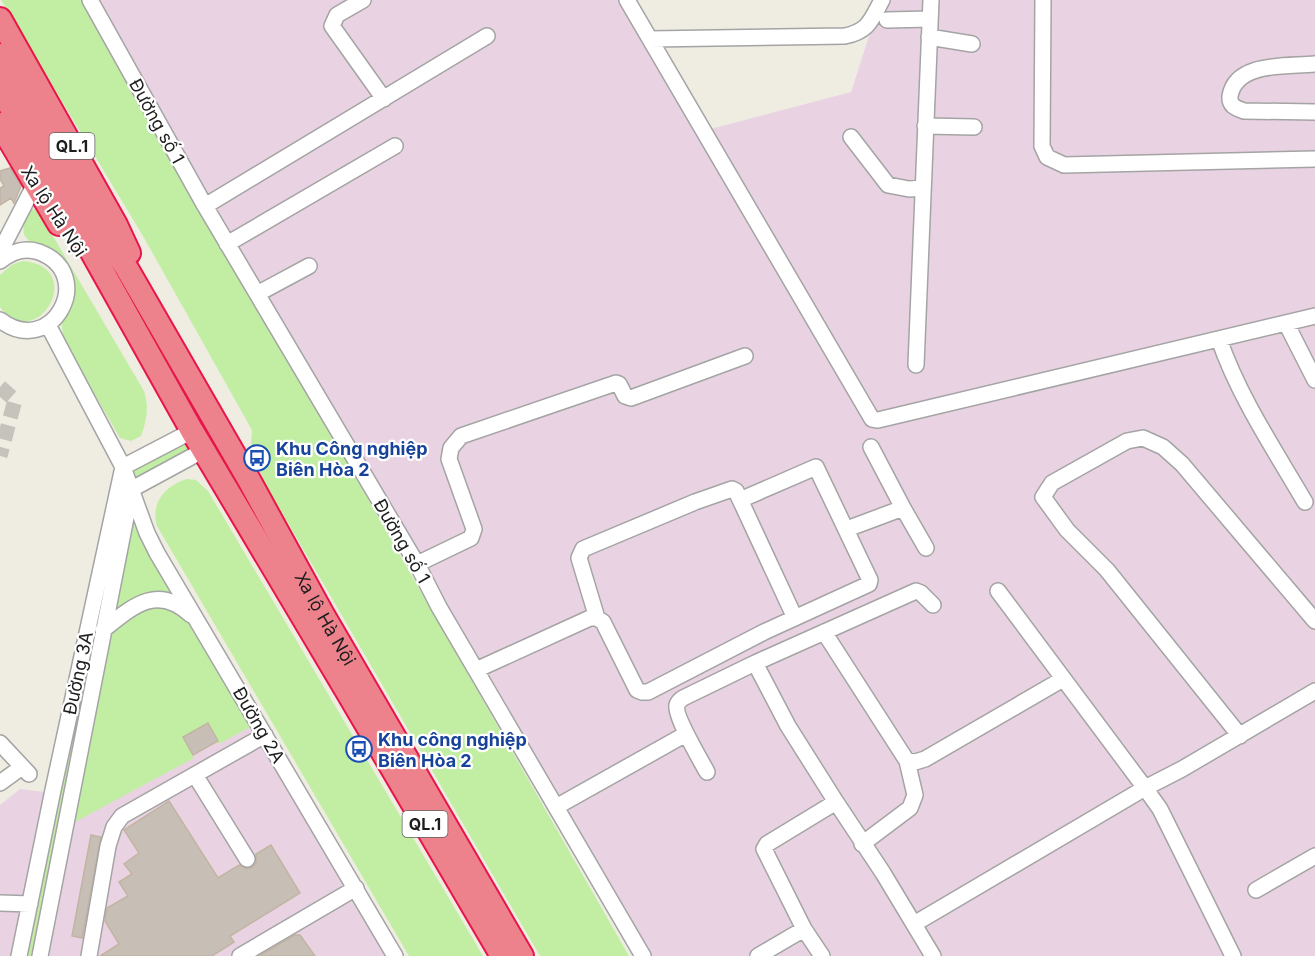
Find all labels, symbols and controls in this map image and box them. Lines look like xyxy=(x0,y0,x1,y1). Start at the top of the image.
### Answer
street label: Đường số 1 xyxy=(125,75,189,167)
road number: QL.1 xyxy=(50,133,94,159)
street label: Xa lộ Hà Nội xyxy=(17,162,91,260)
place label: Khu Công nghiệp Biên Hòa 2 xyxy=(276,438,428,480)
bus stop icon: Khu Công nghiệp Biên Hòa 2 xyxy=(242,443,272,473)
street label: Đường số 1 xyxy=(369,495,435,587)
street label: Xa lộ Hà Nội xyxy=(291,568,361,669)
street label: Đường 3A xyxy=(59,629,97,717)
street label: Đường 2A xyxy=(229,683,289,767)
place label: Khu công nghiệp Biên Hòa 2 xyxy=(378,729,527,771)
bus stop icon: Khu công nghiệp Biên Hòa 2 xyxy=(344,734,374,764)
road number: QL.1 xyxy=(402,811,448,837)

